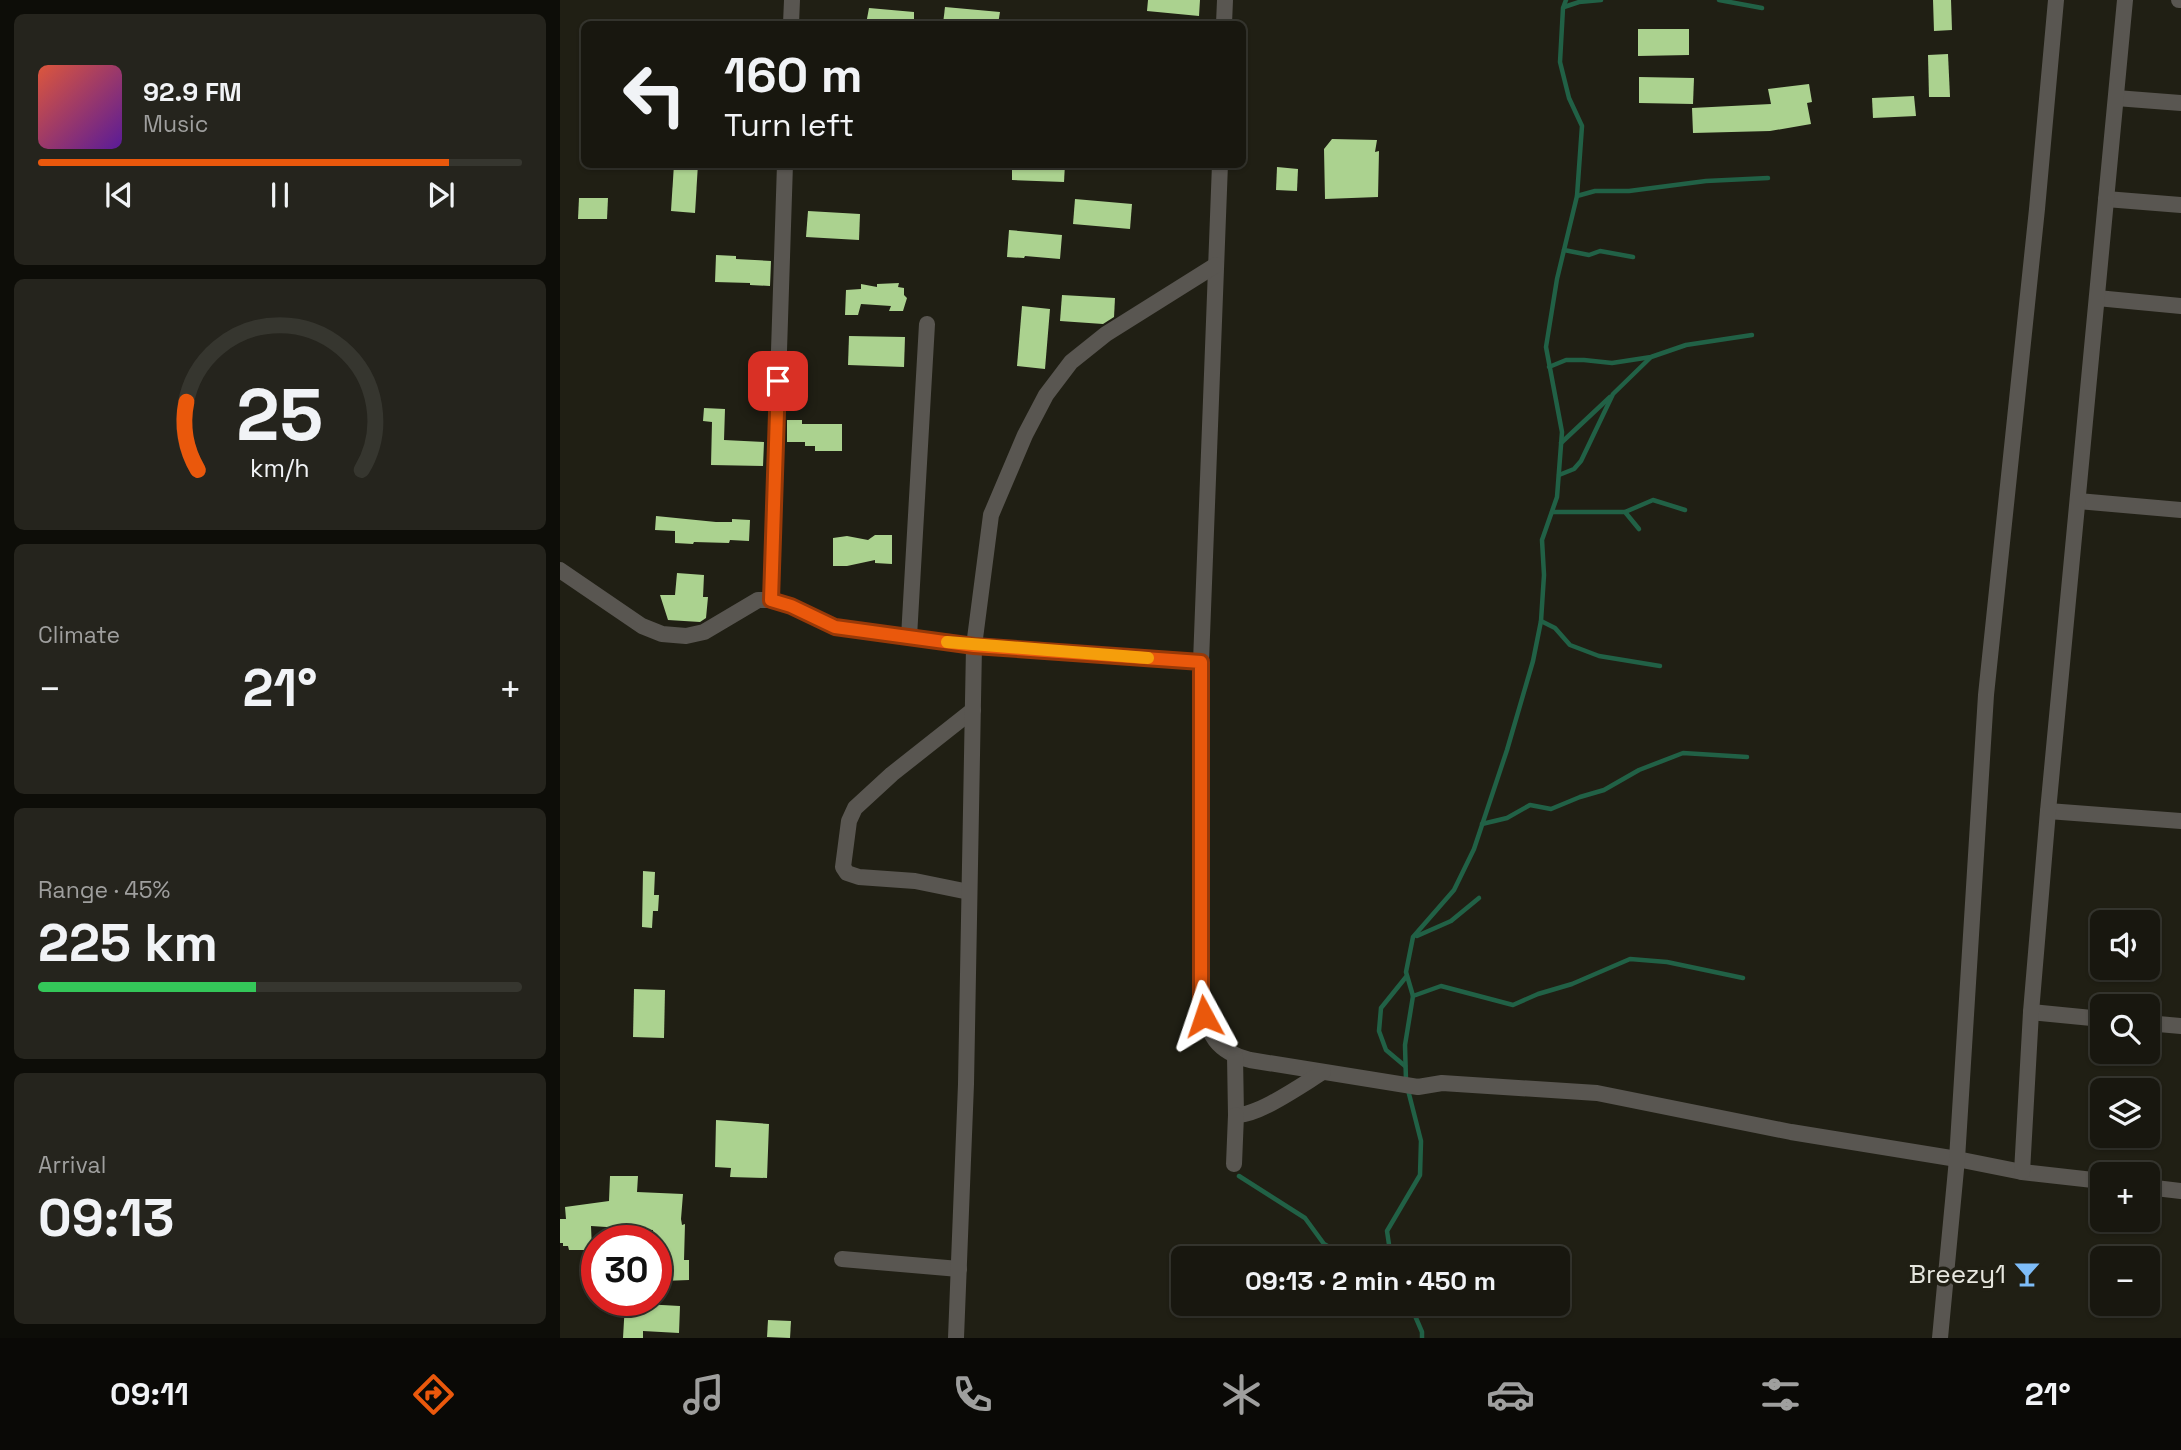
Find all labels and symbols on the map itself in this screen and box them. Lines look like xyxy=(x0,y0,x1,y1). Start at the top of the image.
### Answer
pin xyxy=(748,351,808,411)
position arrow xyxy=(1167,979,1241,1053)
speed limit sign: 30 xyxy=(581,1225,672,1316)
place label: Breezy1 xyxy=(1909,1257,2006,1291)
bar icon: Breezy1 xyxy=(2012,1259,2042,1289)

